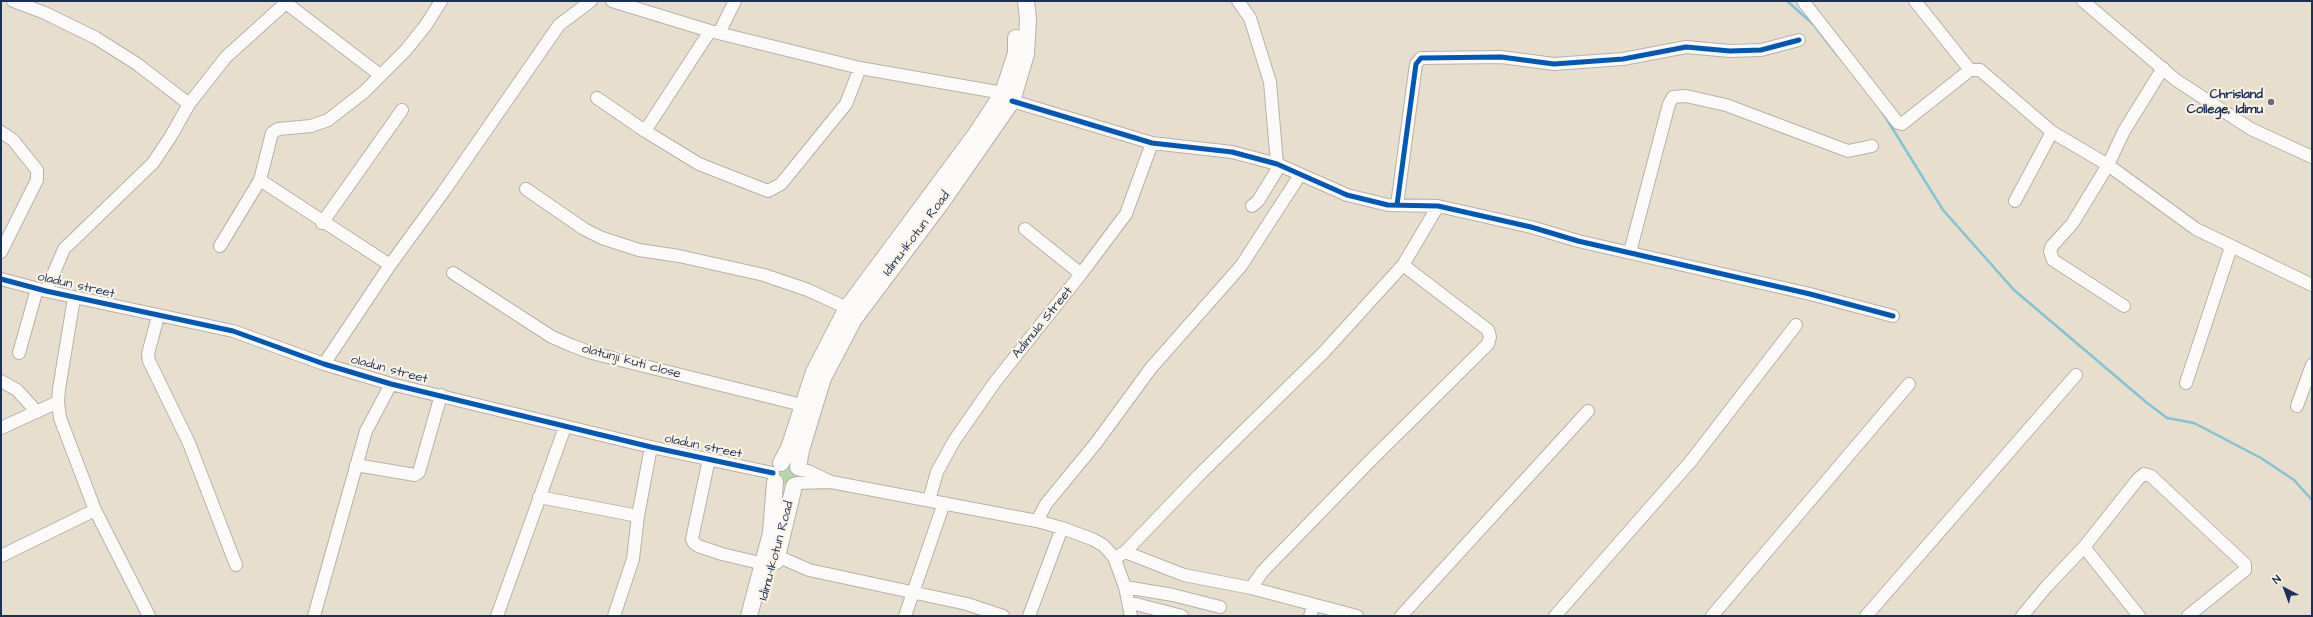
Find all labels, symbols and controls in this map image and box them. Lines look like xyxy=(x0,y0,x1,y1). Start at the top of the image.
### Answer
place label: Chrisland College, Idimu xyxy=(2187,87,2263,118)
marker: Chrisland College, Idimu xyxy=(2266,97,2276,107)
street label: Idimu-Ikotun Road xyxy=(880,189,954,279)
street label: oladun street xyxy=(36,269,116,303)
street label: Adimula Street xyxy=(1009,284,1077,362)
street label: olatunji kuti close xyxy=(580,341,682,383)
street label: oladun street xyxy=(349,352,429,388)
street label: oladun street xyxy=(663,431,743,463)
street label: Idimu-Ikotun Road xyxy=(756,500,798,602)
north arrow xyxy=(2265,569,2305,609)
text: N xyxy=(2269,572,2284,587)

